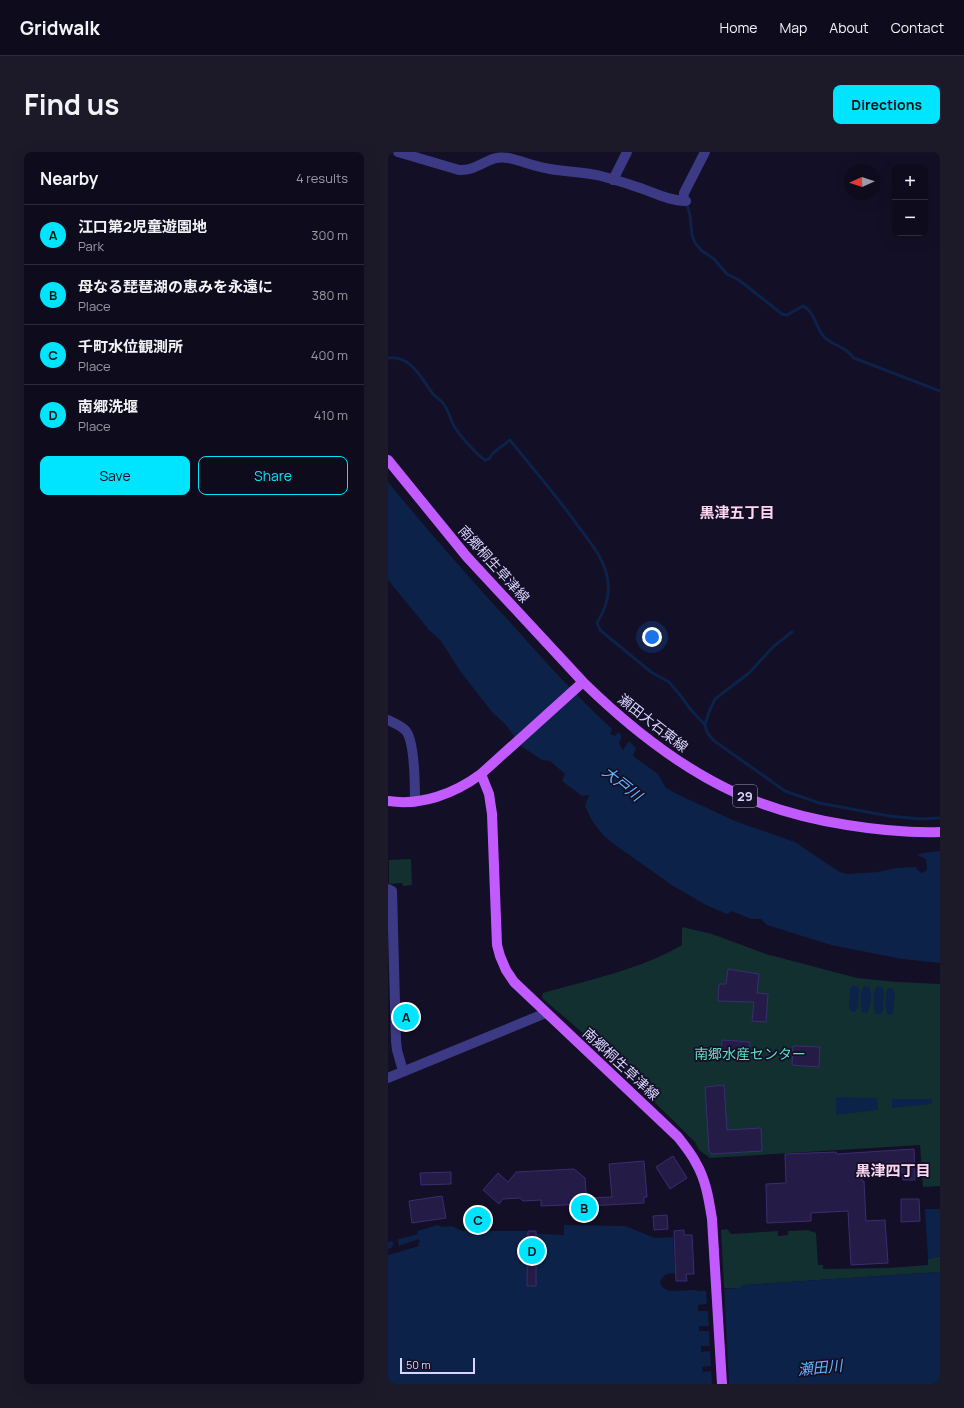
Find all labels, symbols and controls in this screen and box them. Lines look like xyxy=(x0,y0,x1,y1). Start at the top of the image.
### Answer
text: Gridwalk xyxy=(20,15,100,41)
text: Home xyxy=(720,18,757,37)
text: Map xyxy=(779,18,807,37)
text: About xyxy=(829,18,869,37)
text: Contact xyxy=(891,18,944,37)
text: Find us xyxy=(24,85,119,123)
button: Directions xyxy=(833,85,940,124)
north arrow xyxy=(844,164,880,200)
map controls xyxy=(892,164,928,236)
button: + xyxy=(892,164,928,200)
text: Nearby xyxy=(40,167,98,190)
text: 4 results xyxy=(296,169,348,187)
button: − xyxy=(892,200,928,236)
text: 江口第2児童遊園地 xyxy=(78,216,207,237)
text: A xyxy=(49,226,57,244)
text: 300 m xyxy=(311,226,348,244)
text: Park xyxy=(78,237,104,255)
text: 母なる琵琶湖の恵みを永遠に xyxy=(78,276,273,297)
text: B xyxy=(49,286,57,304)
text: 380 m xyxy=(312,286,348,304)
text: Place xyxy=(78,297,111,315)
text: 千町水位観測所 xyxy=(78,336,183,357)
text: C xyxy=(48,346,58,364)
text: 400 m xyxy=(311,346,348,364)
text: Place xyxy=(78,357,111,375)
text: 南郷洗堰 xyxy=(78,396,138,417)
text: D xyxy=(48,406,58,424)
text: 410 m xyxy=(314,406,348,424)
text: Place xyxy=(78,417,111,435)
button: Save xyxy=(40,456,190,495)
button: Share xyxy=(198,456,348,495)
district label: 黒津五丁目 xyxy=(699,502,775,523)
street label: 南郷桐生草津線 xyxy=(455,521,534,606)
your location xyxy=(642,627,662,647)
street label: 瀬田大石東線 xyxy=(614,689,692,756)
water label: 大戸川 xyxy=(598,761,648,807)
road number: 29 xyxy=(733,785,757,807)
pin: A xyxy=(393,1002,419,1032)
street label: 南郷桐生草津線 xyxy=(579,1023,664,1104)
park label: 南郷水産センター xyxy=(694,1044,806,1063)
district label: 黒津四丁目 xyxy=(855,1160,931,1181)
pin: B xyxy=(571,1193,597,1223)
pin: C xyxy=(465,1205,491,1235)
pin: D xyxy=(519,1236,545,1266)
water label: 瀬田川 xyxy=(796,1355,845,1380)
scale bar xyxy=(400,1356,475,1375)
text: 50 m xyxy=(406,1357,431,1372)

